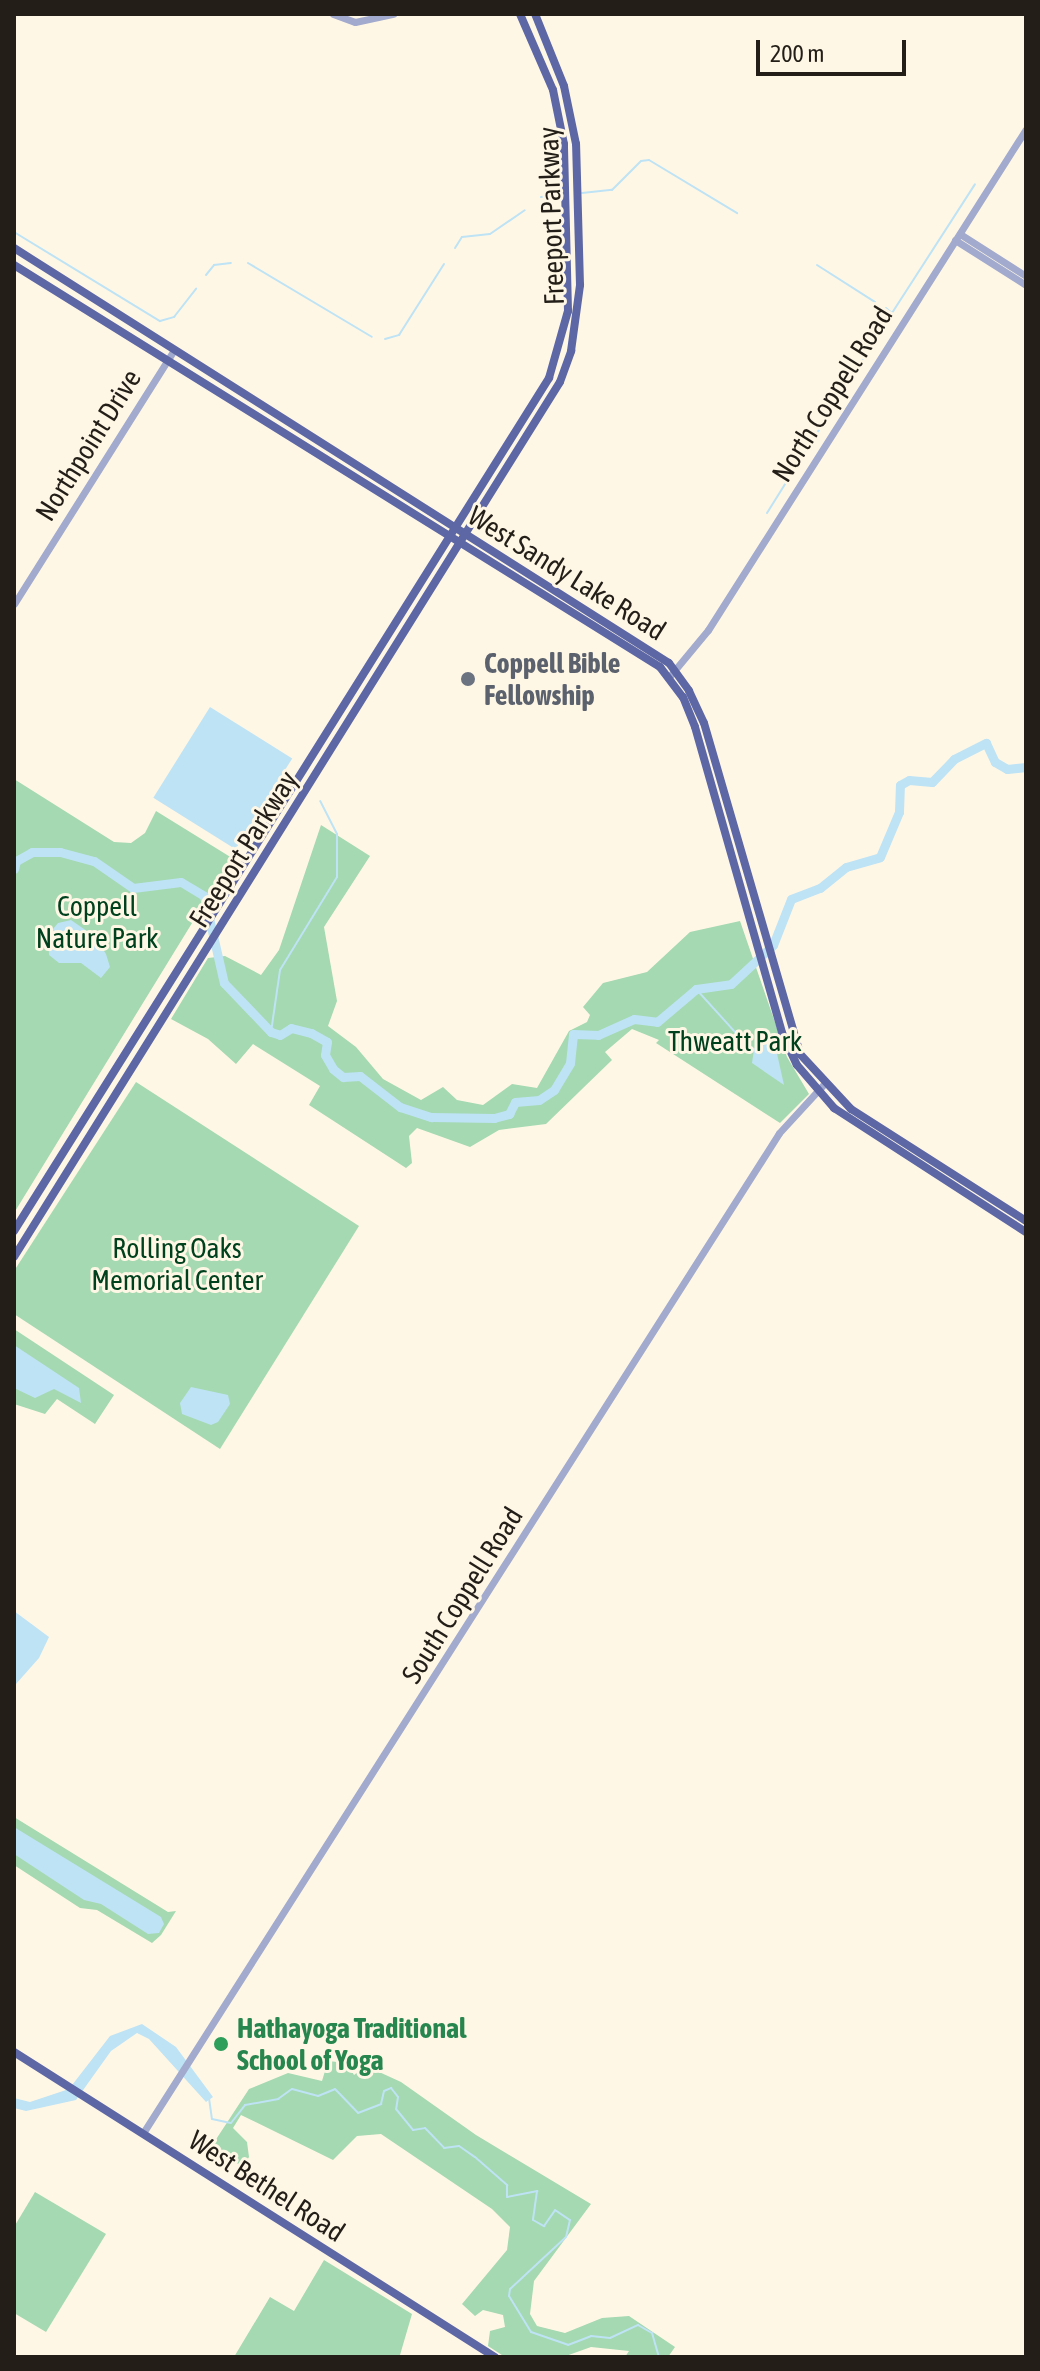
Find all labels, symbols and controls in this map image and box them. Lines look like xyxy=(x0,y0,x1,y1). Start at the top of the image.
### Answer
scale bar xyxy=(760,24,910,74)
text: 200 m xyxy=(770,40,824,67)
street label: Freeport Parkway xyxy=(531,126,571,306)
street label: North Coppell Road xyxy=(765,300,899,488)
street label: Northpoint Drive xyxy=(28,363,148,527)
street label: West Sandy Lake Road xyxy=(462,499,672,647)
place label: Coppell Bible Fellowship xyxy=(484,646,621,712)
marker: Coppell Bible Fellowship xyxy=(459,670,477,688)
street label: Freeport Parkway xyxy=(182,764,304,934)
park label: Coppell Nature Park xyxy=(36,889,158,955)
park label: Thweatt Park xyxy=(668,1024,802,1058)
park label: Rolling Oaks Memorial Center xyxy=(91,1231,263,1297)
street label: South Coppell Road xyxy=(394,1501,530,1689)
place label: Hathayoga Traditional School of Yoga xyxy=(237,2011,466,2077)
marker: Hathayoga Traditional School of Yoga xyxy=(212,2035,230,2053)
street label: West Bethel Road xyxy=(183,2123,351,2249)

